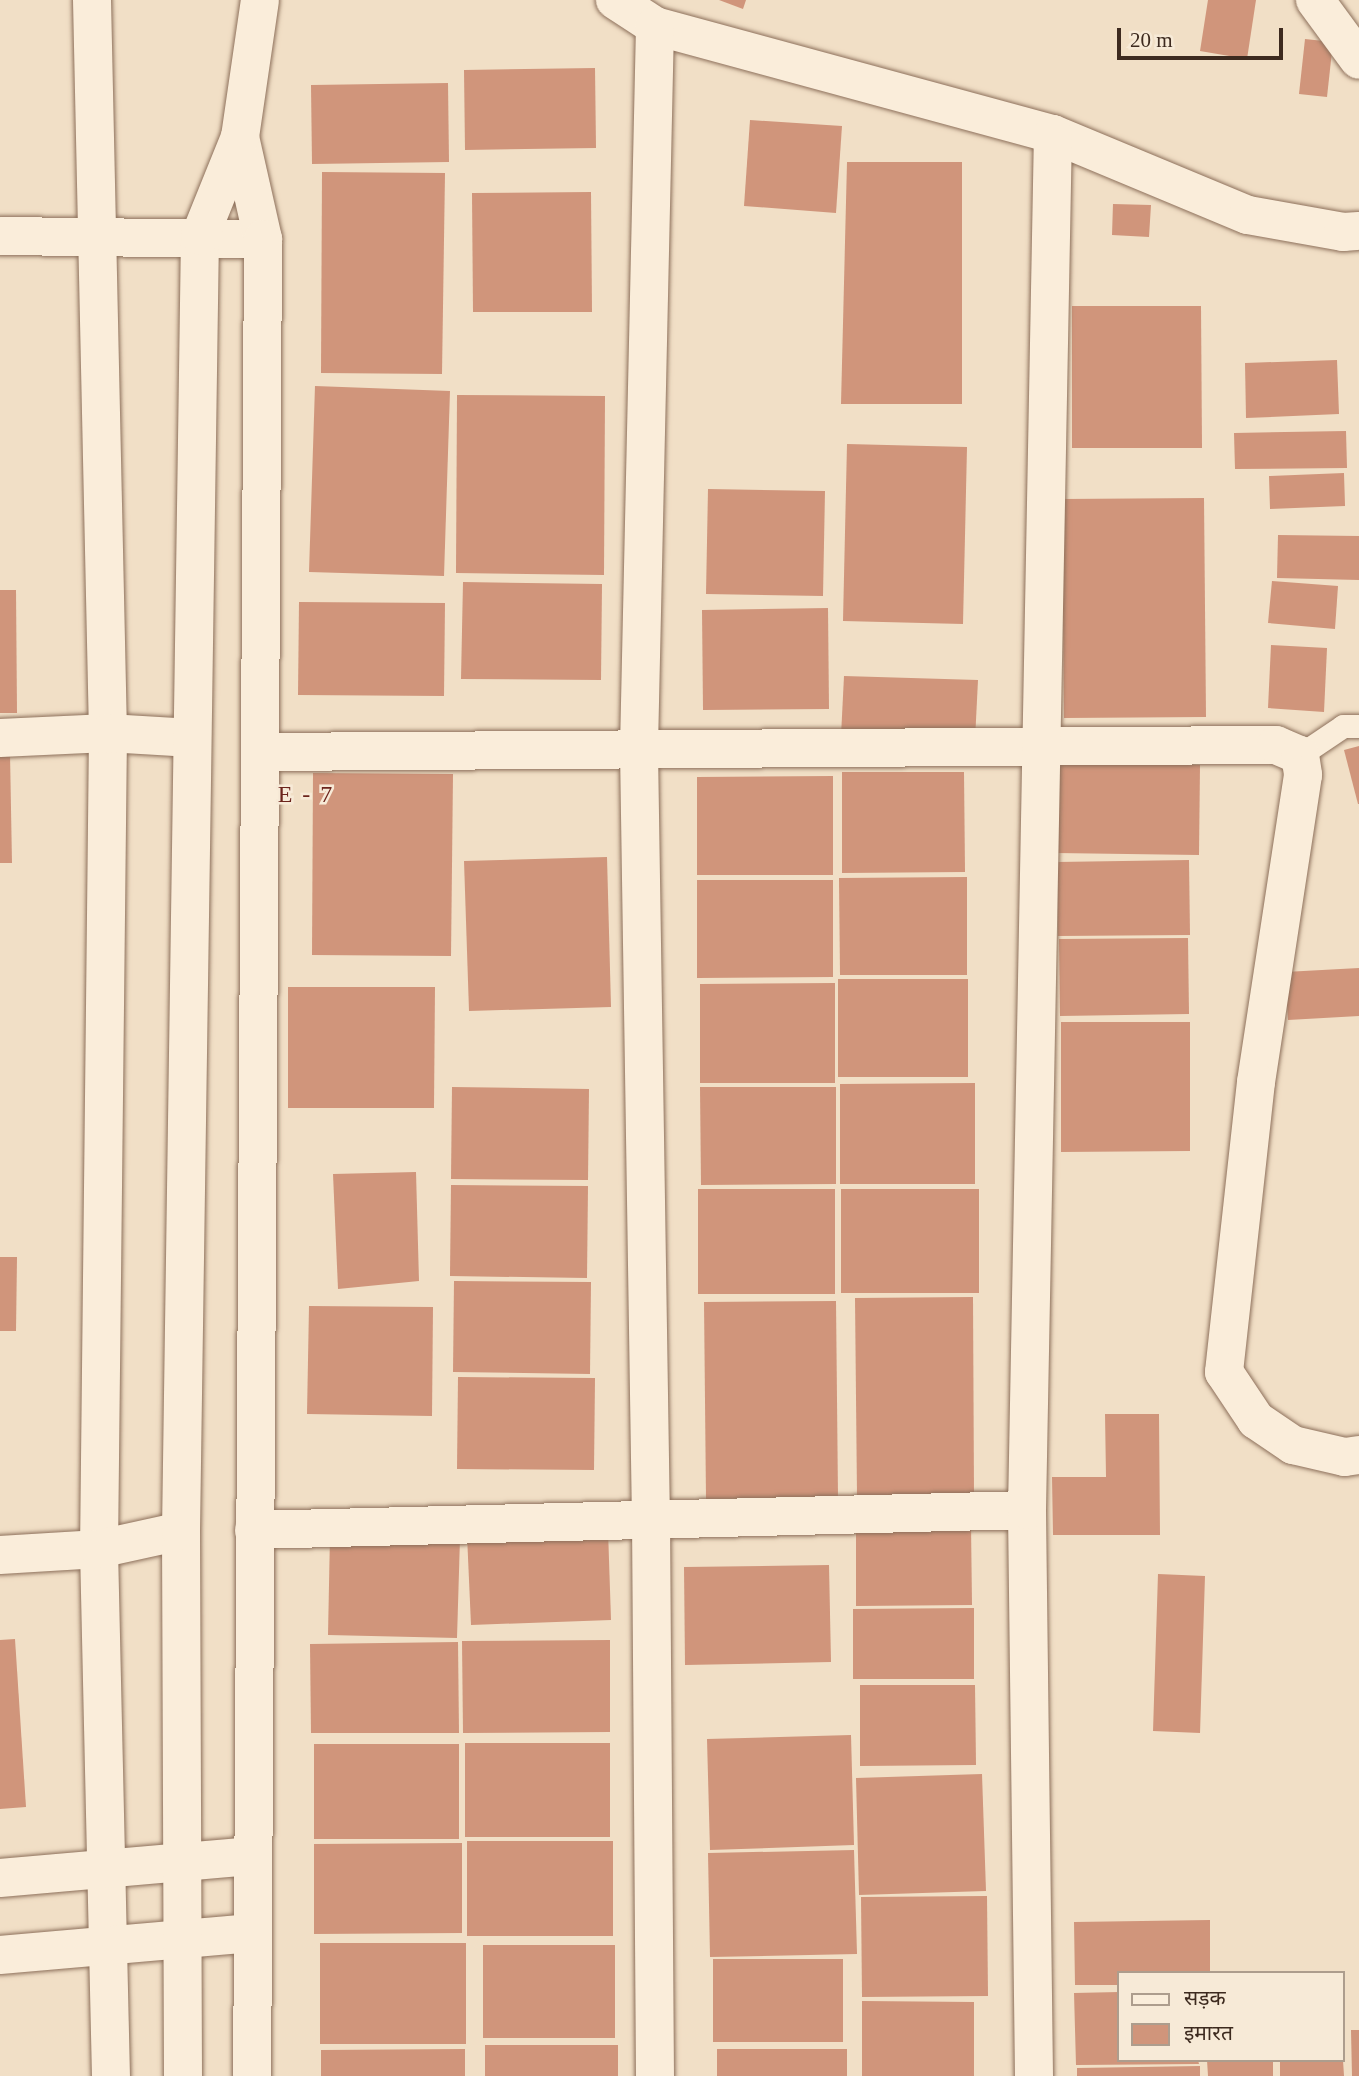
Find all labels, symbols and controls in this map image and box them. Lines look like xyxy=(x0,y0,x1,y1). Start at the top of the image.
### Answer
scale bar xyxy=(1121,14,1287,58)
text: 20 m xyxy=(1130,28,1173,52)
district label: E - 7 xyxy=(278,781,334,809)
legend xyxy=(1118,1971,1345,2062)
text: सड़क xyxy=(1184,1986,1226,2010)
text: इमारत xyxy=(1184,2021,1233,2045)

